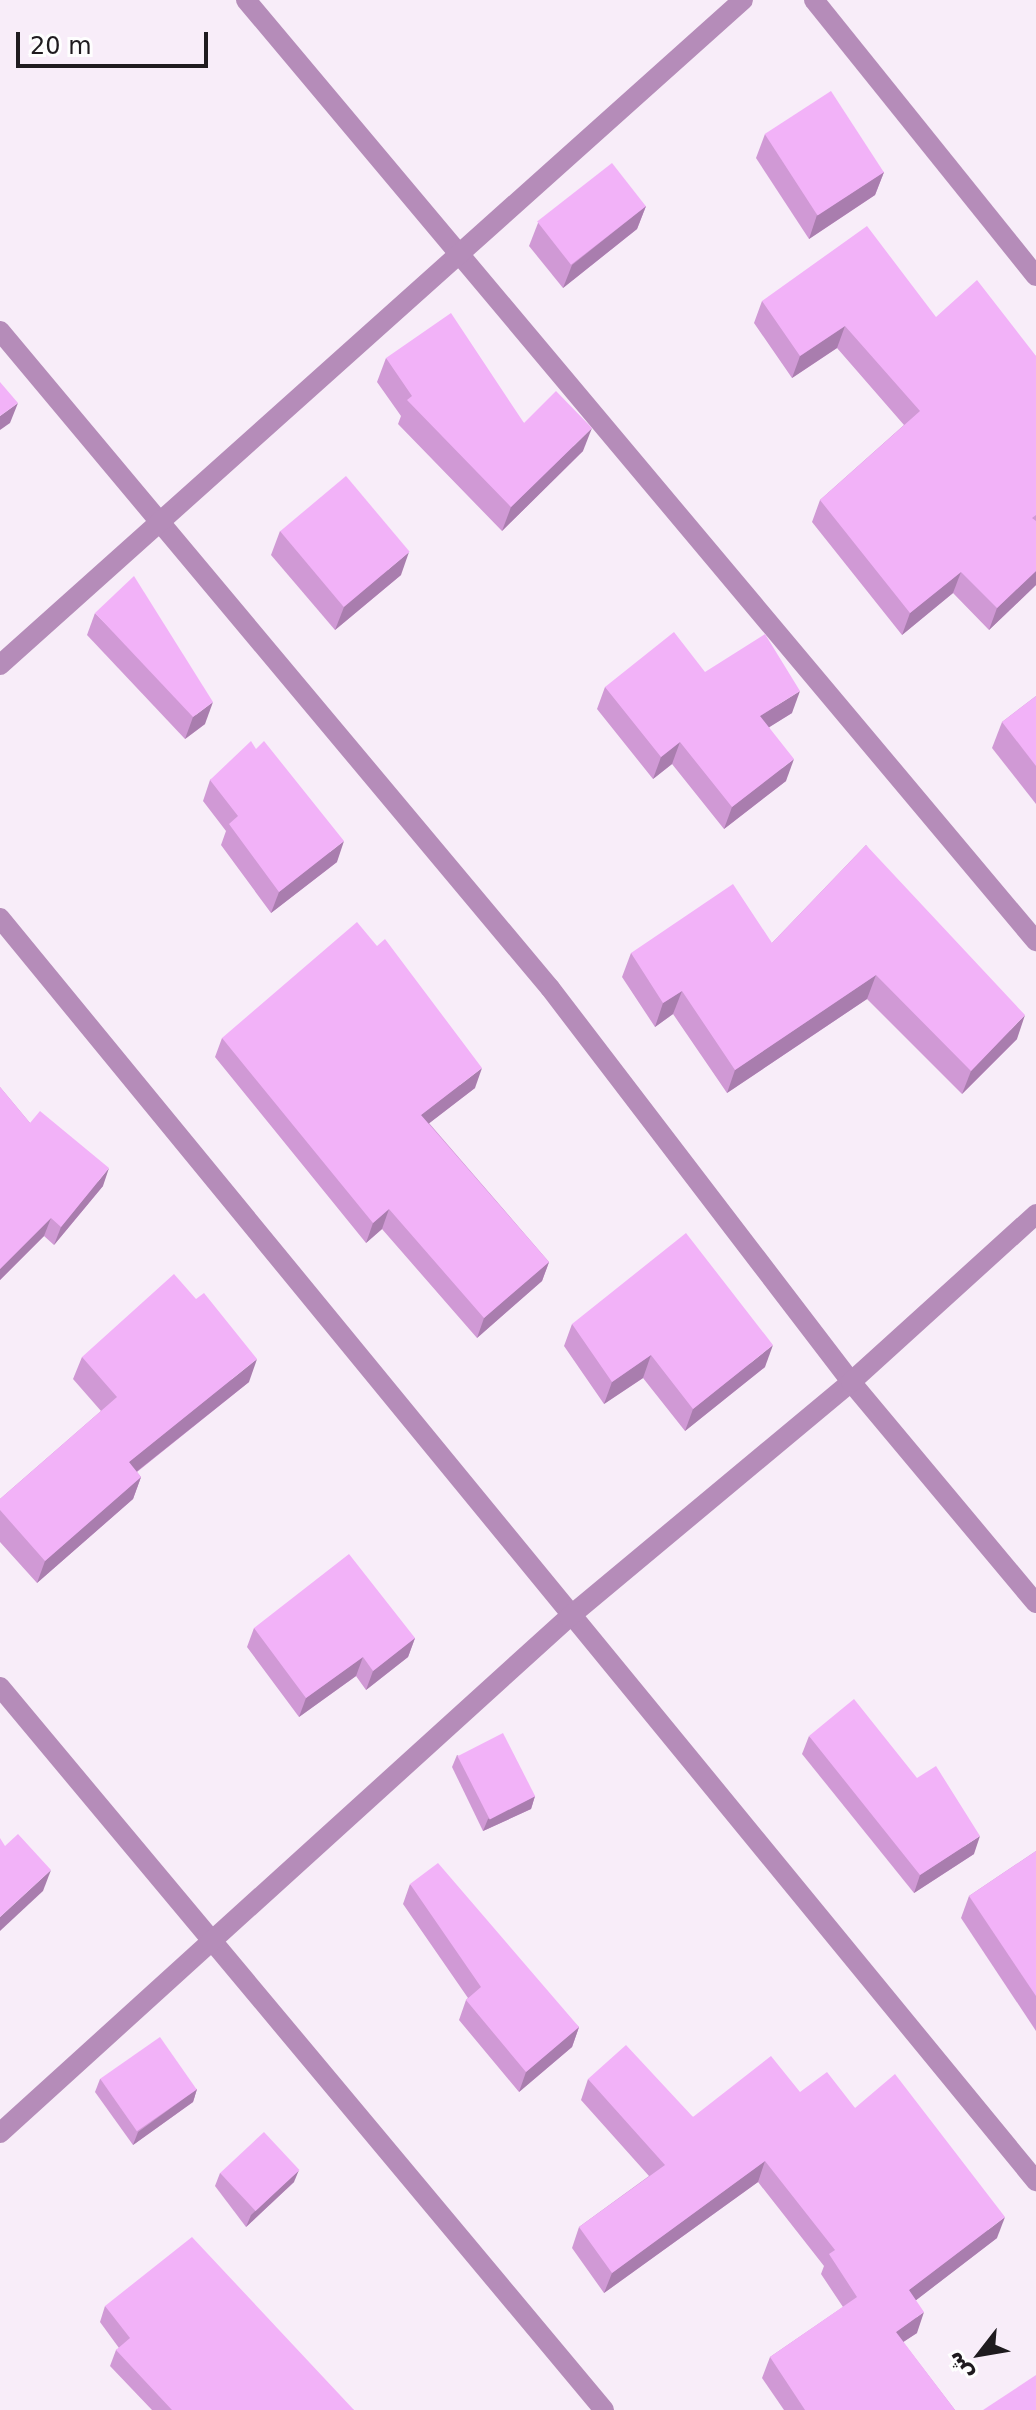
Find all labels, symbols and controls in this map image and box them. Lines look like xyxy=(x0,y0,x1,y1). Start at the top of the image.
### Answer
scale bar xyxy=(20,16,212,66)
text: 20 m xyxy=(30,32,92,60)
north arrow xyxy=(940,2314,1020,2394)
text: ش xyxy=(940,2347,978,2386)

